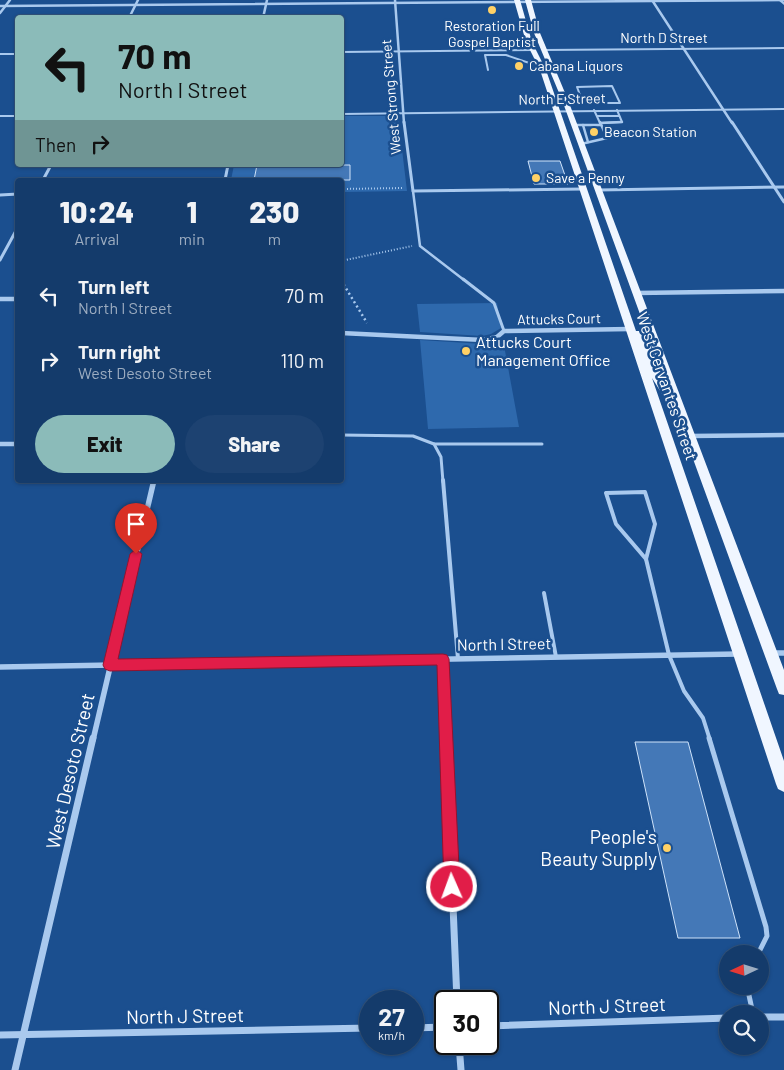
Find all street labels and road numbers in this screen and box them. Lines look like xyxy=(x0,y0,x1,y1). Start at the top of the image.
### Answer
street label: North D Street xyxy=(620,29,708,46)
street label: West Strong Street xyxy=(377,39,404,155)
street label: North E Street xyxy=(518,89,606,108)
street label: Attucks Court xyxy=(517,309,601,328)
street label: West Cervantes Street xyxy=(633,309,702,463)
street label: North I Street xyxy=(457,633,551,654)
street label: West Desoto Street xyxy=(40,691,99,851)
street label: North J Street xyxy=(548,992,666,1019)
street label: North J Street xyxy=(126,1003,244,1028)

